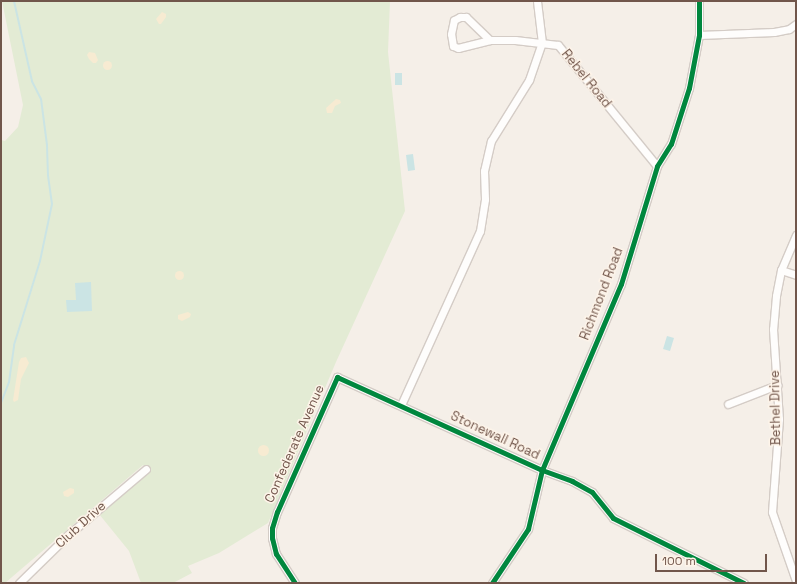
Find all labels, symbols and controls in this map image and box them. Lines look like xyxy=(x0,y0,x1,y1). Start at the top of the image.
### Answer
street label: Rebel Road xyxy=(558,47,614,111)
street label: Richmond Road xyxy=(577,245,627,343)
street label: Bethel Drive xyxy=(768,370,784,446)
street label: Confederate Avenue xyxy=(262,382,328,506)
street label: Stonewall Road xyxy=(448,409,542,463)
street label: Club Drive xyxy=(53,498,109,552)
scale bar xyxy=(657,546,769,572)
text: 100 m xyxy=(662,553,696,569)

